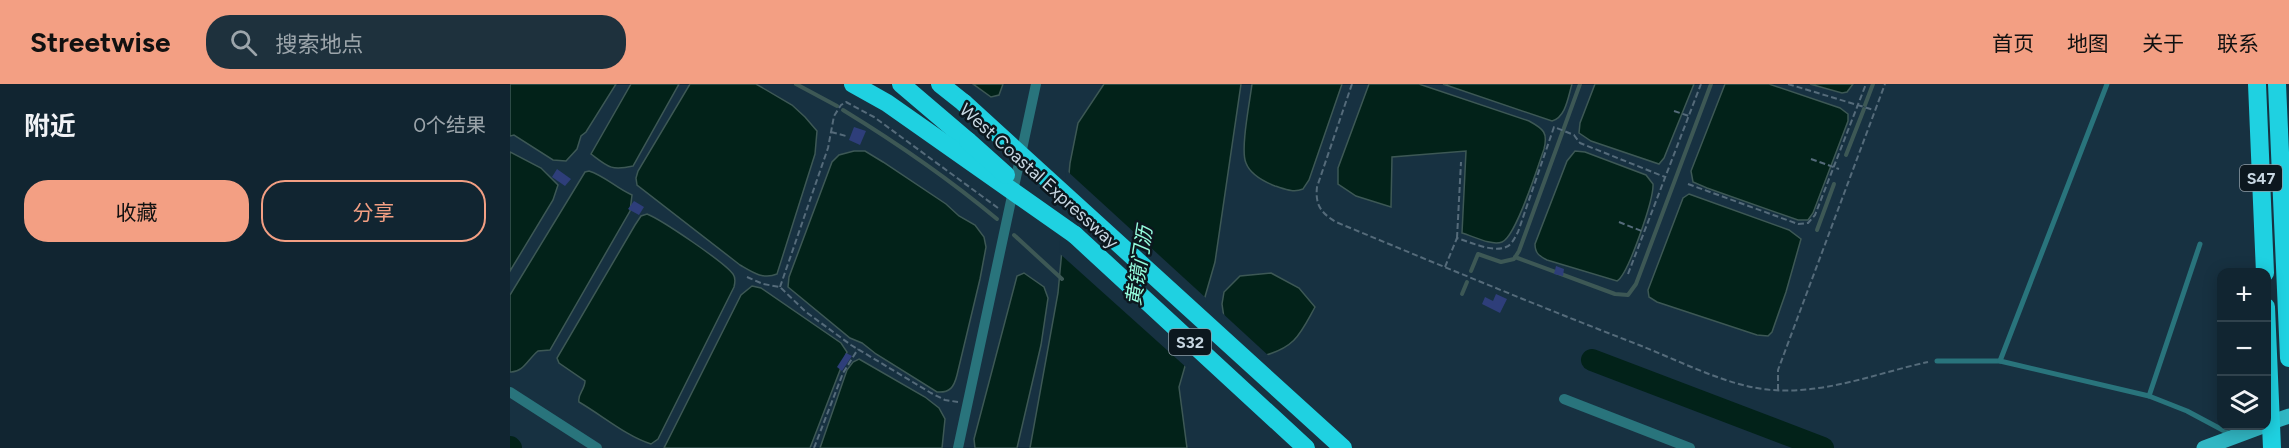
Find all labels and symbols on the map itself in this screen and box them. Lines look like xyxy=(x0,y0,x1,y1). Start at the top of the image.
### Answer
street label: West Coastal Expressway xyxy=(955,99,1123,254)
road number: S47 xyxy=(2240,165,2282,191)
water label: 黄镜门沥 xyxy=(1121,222,1158,307)
road number: S32 xyxy=(1169,329,1211,355)

